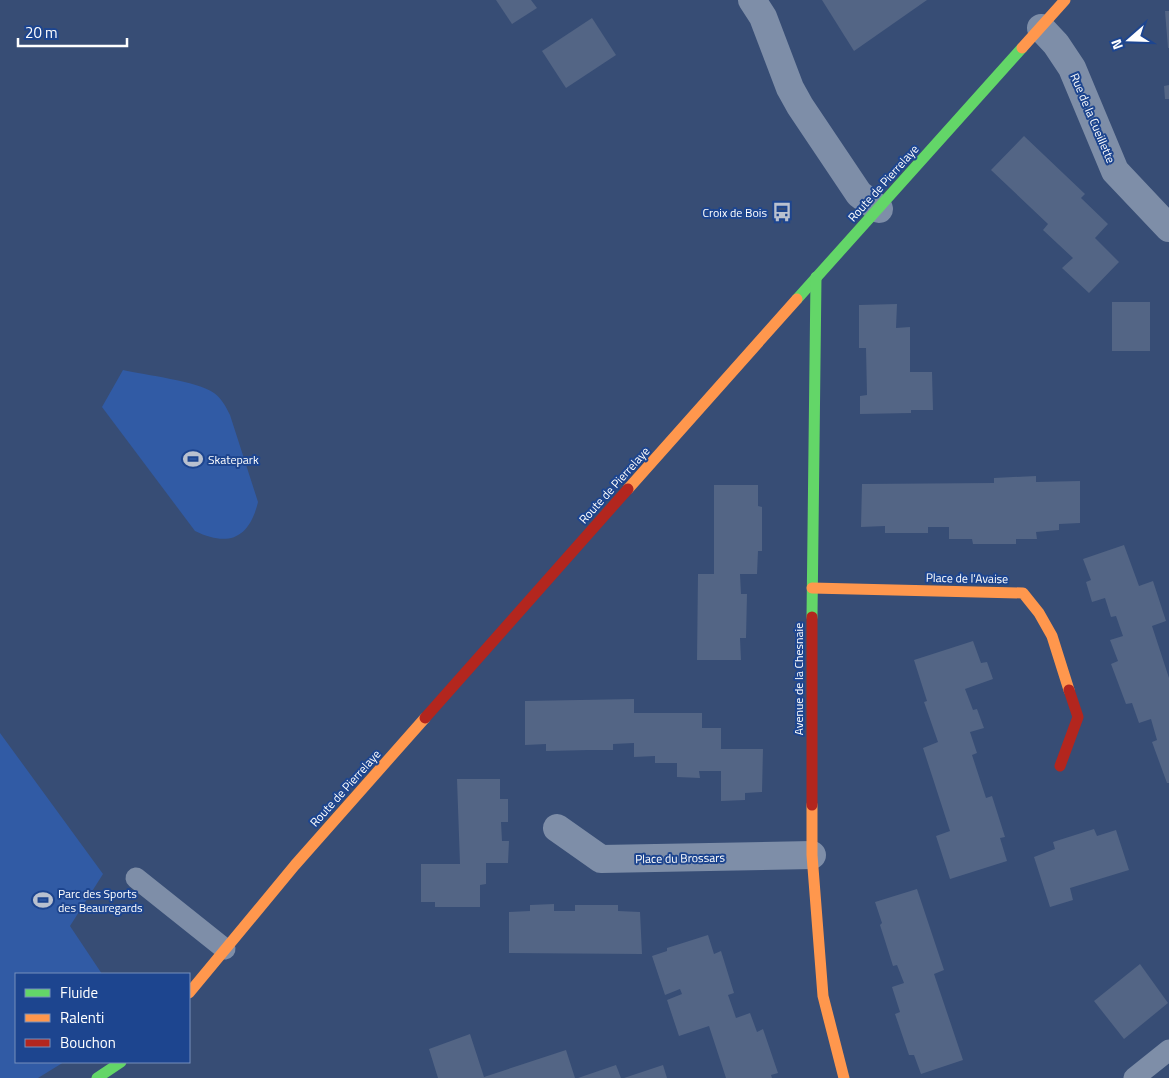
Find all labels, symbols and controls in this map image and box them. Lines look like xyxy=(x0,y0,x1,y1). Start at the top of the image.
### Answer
scale bar xyxy=(18,15,126,47)
north arrow xyxy=(1104,15,1154,65)
text: 20 m xyxy=(25,21,58,44)
text: N xyxy=(1105,36,1128,53)
street label: Rue de la Cueillette xyxy=(1065,70,1121,166)
street label: Route de Pierrelaye xyxy=(843,140,923,226)
bus stop icon: Croix de Bois xyxy=(771,201,793,223)
place label: Croix de Bois xyxy=(702,203,767,222)
street label: Route de Pierrelaye xyxy=(574,442,654,528)
sports icon: Skatepark xyxy=(182,448,204,470)
place label: Skatepark xyxy=(208,450,259,469)
street label: Place de l'Avaise xyxy=(926,568,1008,588)
street label: Avenue de la Chesnaie xyxy=(789,623,808,735)
street label: Route de Pierrelaye xyxy=(305,745,385,831)
street label: Place du Brossars xyxy=(635,848,725,868)
place label: Parc des Sports des Beauregards xyxy=(58,884,143,917)
sports icon: Parc des Sports des Beauregards xyxy=(32,889,54,911)
legend xyxy=(15,973,190,1063)
text: Fluide xyxy=(60,981,98,1004)
text: Ralenti xyxy=(60,1006,104,1029)
text: Bouchon xyxy=(60,1031,116,1054)

